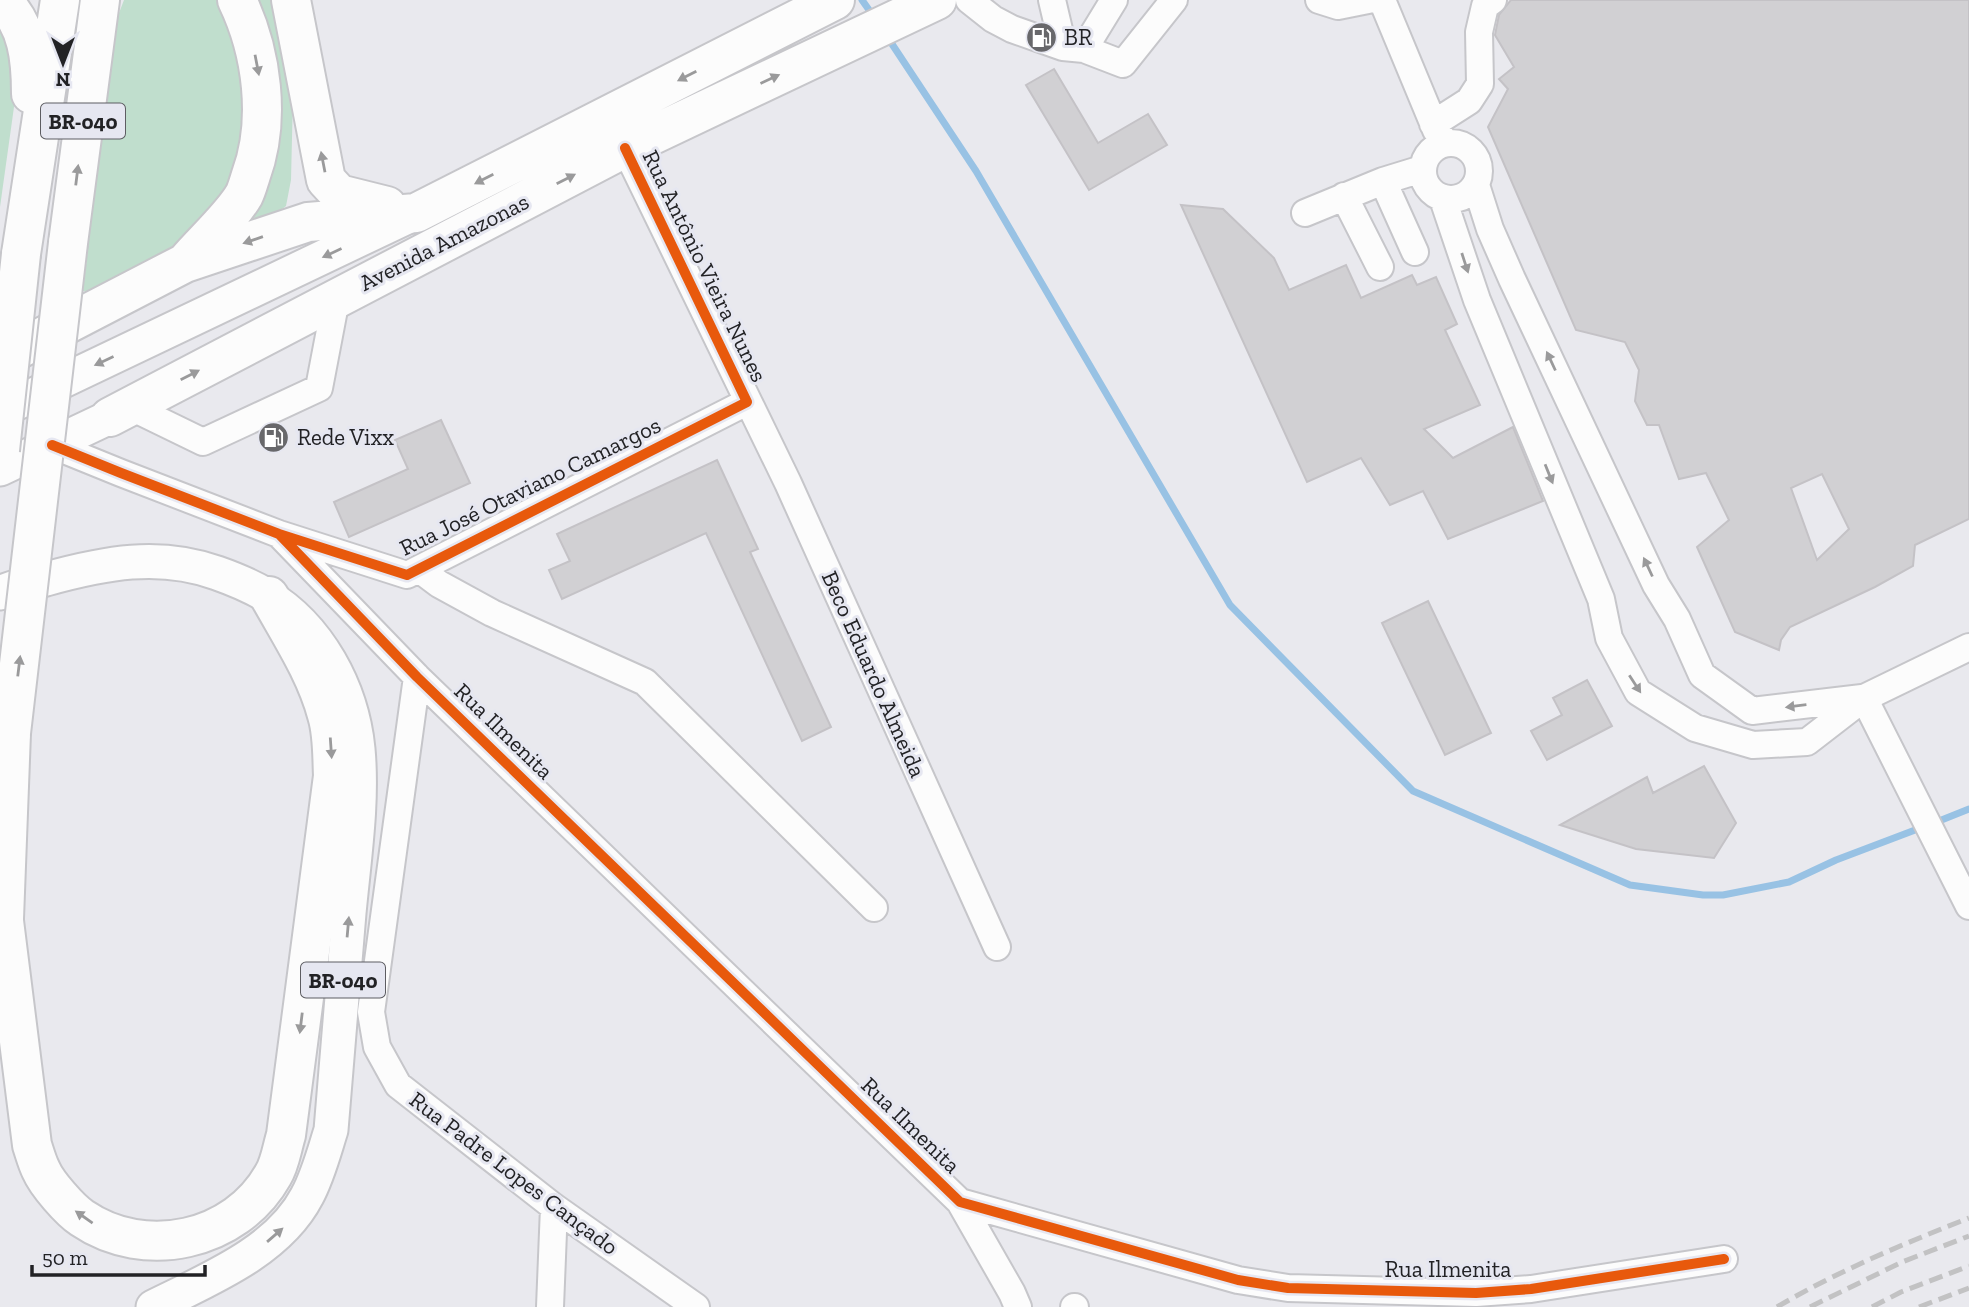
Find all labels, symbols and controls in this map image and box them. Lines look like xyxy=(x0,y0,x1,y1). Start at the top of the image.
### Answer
fuel station icon: BR xyxy=(1024,20,1058,54)
place label: BR xyxy=(1064,23,1092,51)
north arrow xyxy=(28,28,98,98)
one-way arrow xyxy=(252,54,263,76)
text: N xyxy=(56,68,70,91)
one-way arrow xyxy=(677,70,697,81)
one-way arrow xyxy=(760,74,780,85)
road number: BR-040 xyxy=(41,104,125,138)
street label: Rua Antônio Vieira Nunes xyxy=(637,145,773,387)
one-way arrow xyxy=(317,151,328,173)
one-way arrow xyxy=(71,164,82,186)
one-way arrow xyxy=(474,173,494,184)
one-way arrow xyxy=(556,174,576,186)
street label: Avenida Amazonas xyxy=(355,187,533,297)
one-way arrow xyxy=(242,235,263,246)
one-way arrow xyxy=(322,247,342,259)
one-way arrow xyxy=(1460,253,1471,274)
one-way arrow xyxy=(1545,351,1557,371)
one-way arrow xyxy=(94,355,114,366)
one-way arrow xyxy=(180,369,200,380)
street label: Rua José Otaviano Camargos xyxy=(395,410,665,562)
fuel station icon: Rede Vixx xyxy=(257,420,291,454)
place label: Rede Vixx xyxy=(297,423,394,451)
one-way arrow xyxy=(1544,464,1555,485)
one-way arrow xyxy=(1642,557,1654,577)
street label: Beco Eduardo Almeida xyxy=(816,566,932,782)
one-way arrow xyxy=(14,654,25,676)
one-way arrow xyxy=(1628,675,1642,693)
street label: Rua Ilmenita xyxy=(449,677,559,785)
one-way arrow xyxy=(1785,701,1807,712)
one-way arrow xyxy=(326,737,337,759)
one-way arrow xyxy=(343,916,354,938)
road number: BR-040 xyxy=(301,962,385,998)
one-way arrow xyxy=(295,1012,306,1034)
street label: Rua Ilmenita xyxy=(856,1071,966,1179)
street label: Rua Padre Lopes Cançado xyxy=(404,1085,624,1261)
one-way arrow xyxy=(74,1210,93,1224)
one-way arrow xyxy=(266,1228,283,1243)
scale bar xyxy=(32,1234,205,1278)
text: 50 m xyxy=(42,1245,88,1270)
street label: Rua Ilmenita xyxy=(1385,1255,1511,1283)

